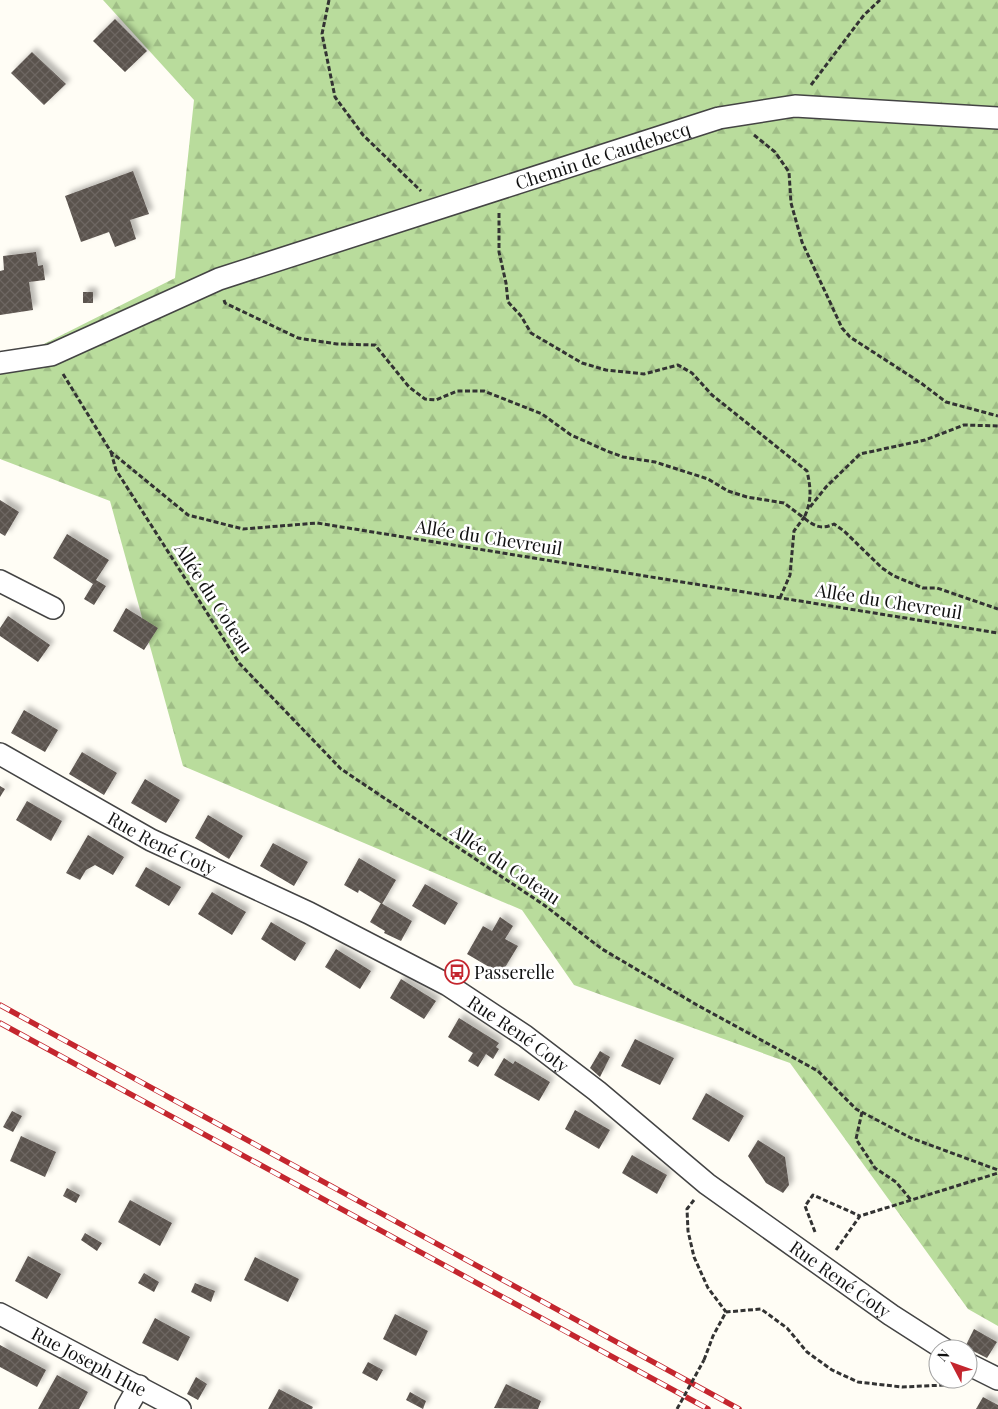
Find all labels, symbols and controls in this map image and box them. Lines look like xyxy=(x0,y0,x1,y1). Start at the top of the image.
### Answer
street label: Chemin de Caudebecq xyxy=(512,116,693,195)
street label: Allée du Chevreuil xyxy=(413,513,564,560)
street label: Allée du Coteau xyxy=(169,537,259,658)
street label: Allée du Chevreuil xyxy=(813,577,964,624)
street label: Rue René Coty xyxy=(103,806,220,880)
street label: Allée du Coteau xyxy=(446,818,566,910)
bus stop icon: Passerelle xyxy=(444,959,470,985)
place label: Passerelle xyxy=(474,960,555,984)
street label: Rue René Coty xyxy=(463,990,574,1077)
street label: Rue René Coty xyxy=(785,1235,896,1323)
street label: Rue Joseph Hue xyxy=(28,1321,151,1401)
north arrow xyxy=(928,1339,978,1389)
text: N xyxy=(932,1345,953,1365)

